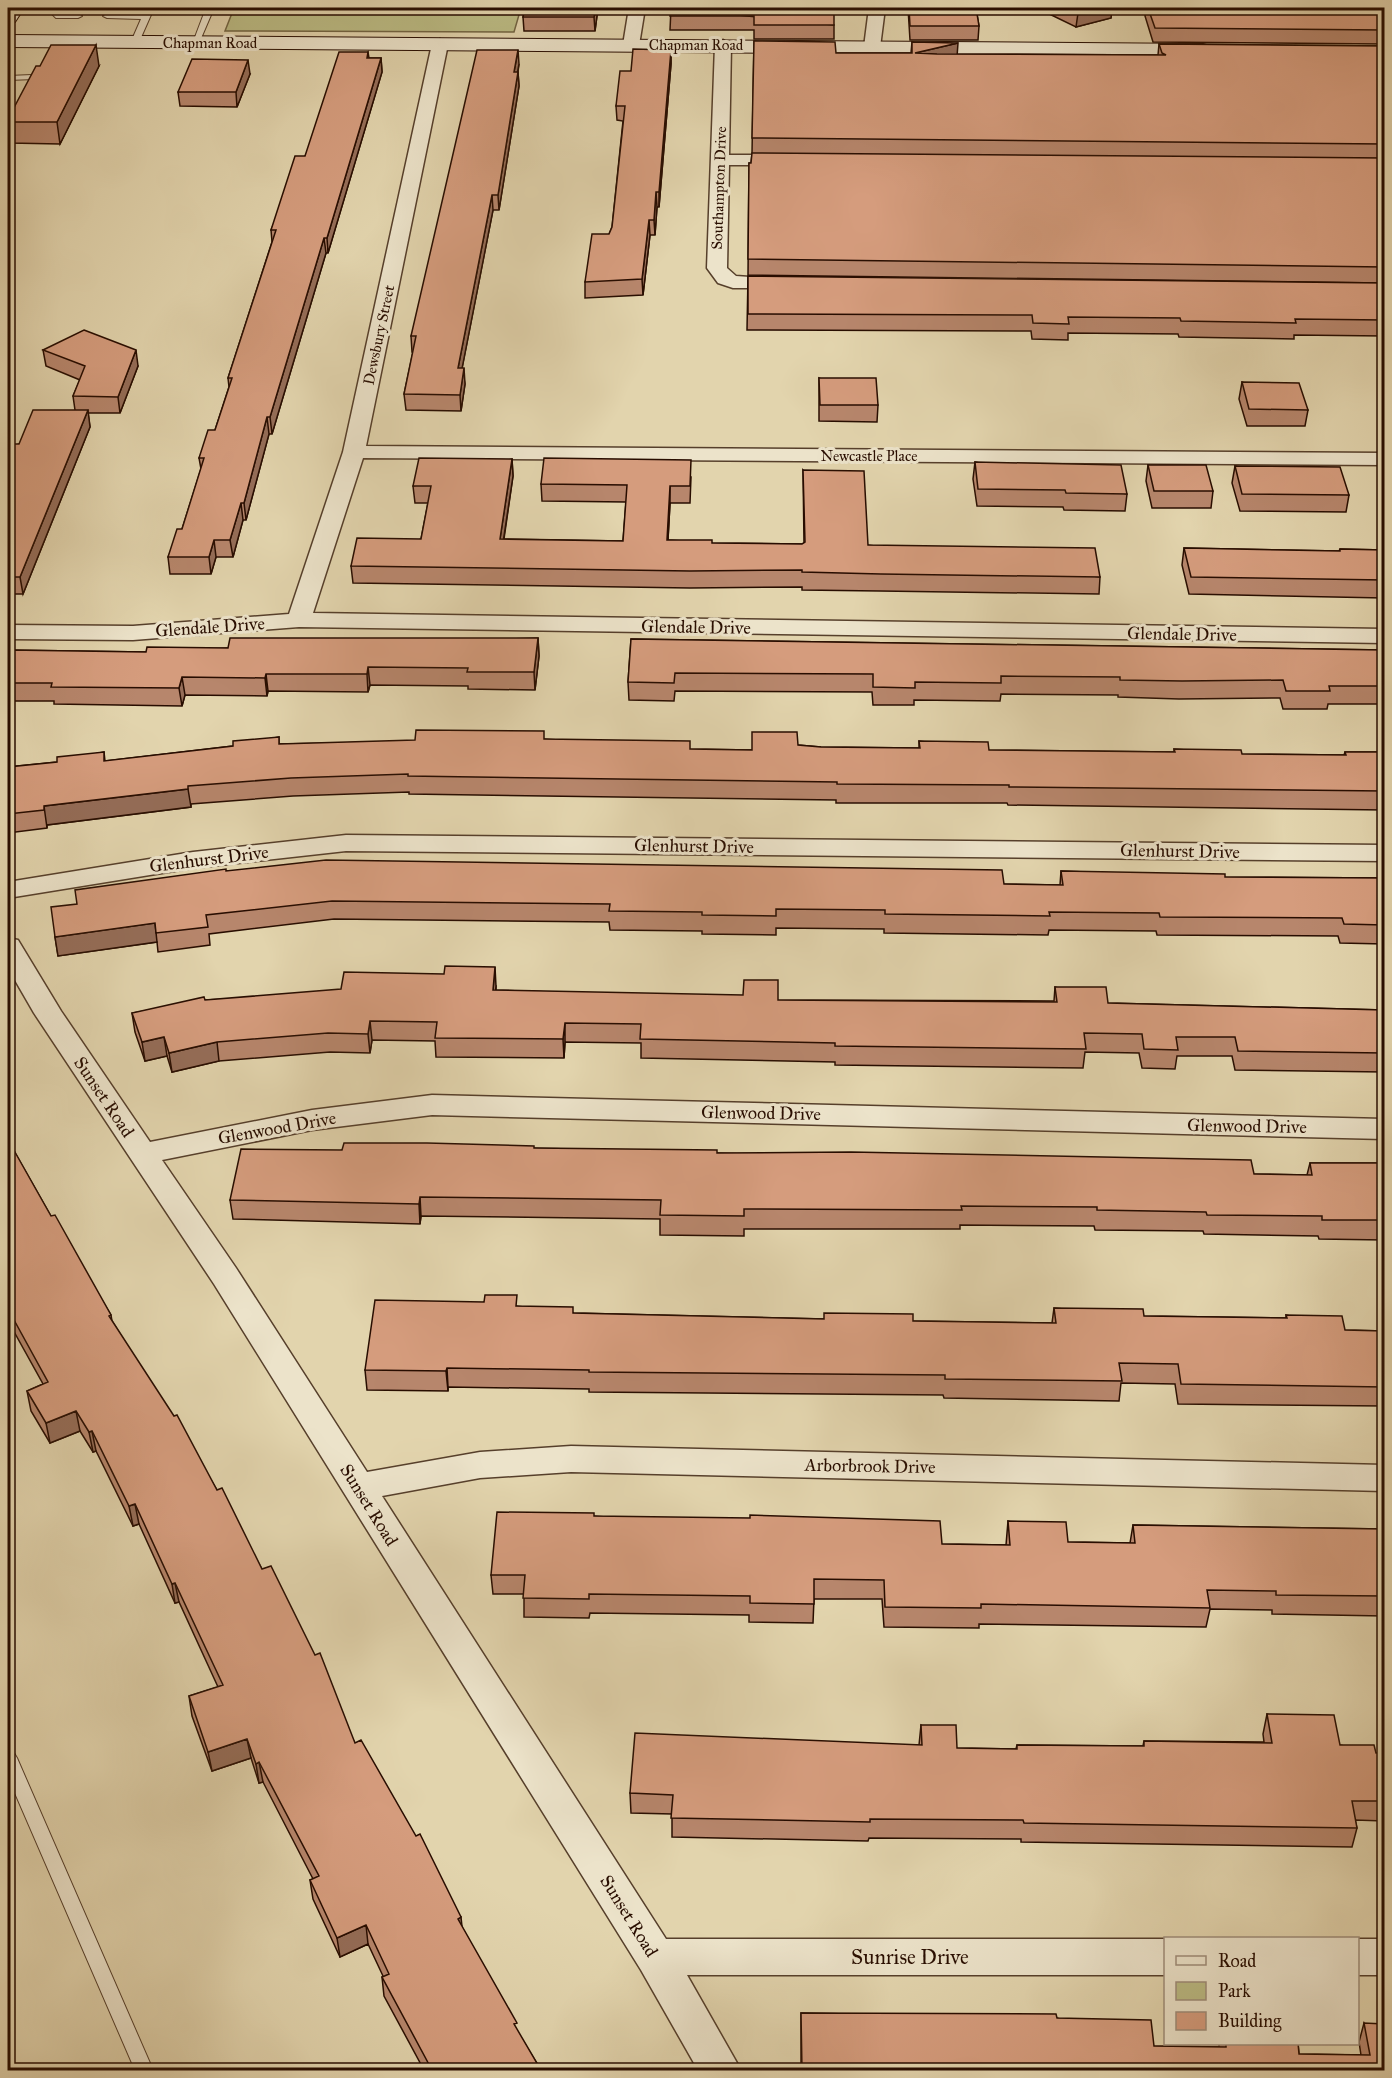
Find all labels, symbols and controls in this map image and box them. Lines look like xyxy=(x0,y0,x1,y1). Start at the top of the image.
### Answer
street label: Chapman Road xyxy=(163,34,258,52)
street label: Chapman Road xyxy=(649,36,744,54)
street label: Southampton Drive xyxy=(708,126,730,250)
street label: Dewsbury Street xyxy=(360,283,399,387)
street label: Newcastle Place xyxy=(821,447,917,465)
street label: Glendale Drive xyxy=(155,612,265,642)
street label: Glendale Drive xyxy=(641,615,751,639)
street label: Glendale Drive xyxy=(1127,622,1237,646)
street label: Glenhurst Drive xyxy=(634,834,754,858)
street label: Glenhurst Drive xyxy=(1120,839,1240,863)
street label: Glenhurst Drive xyxy=(148,841,270,877)
street label: Sunset Road xyxy=(69,1053,139,1141)
street label: Glenwood Drive xyxy=(701,1101,821,1125)
street label: Glenwood Drive xyxy=(216,1107,338,1149)
street label: Glenwood Drive xyxy=(1187,1114,1307,1138)
street label: Arborbrook Drive xyxy=(803,1454,936,1478)
street label: Sunset Road xyxy=(335,1460,403,1550)
street label: Sunset Road xyxy=(595,1871,663,1961)
legend xyxy=(1164,1937,1359,2045)
street label: Sunrise Drive xyxy=(851,1944,969,1970)
text: Road xyxy=(1218,1950,1256,1972)
text: Park xyxy=(1218,1980,1251,2002)
text: Building xyxy=(1218,2010,1282,2033)

